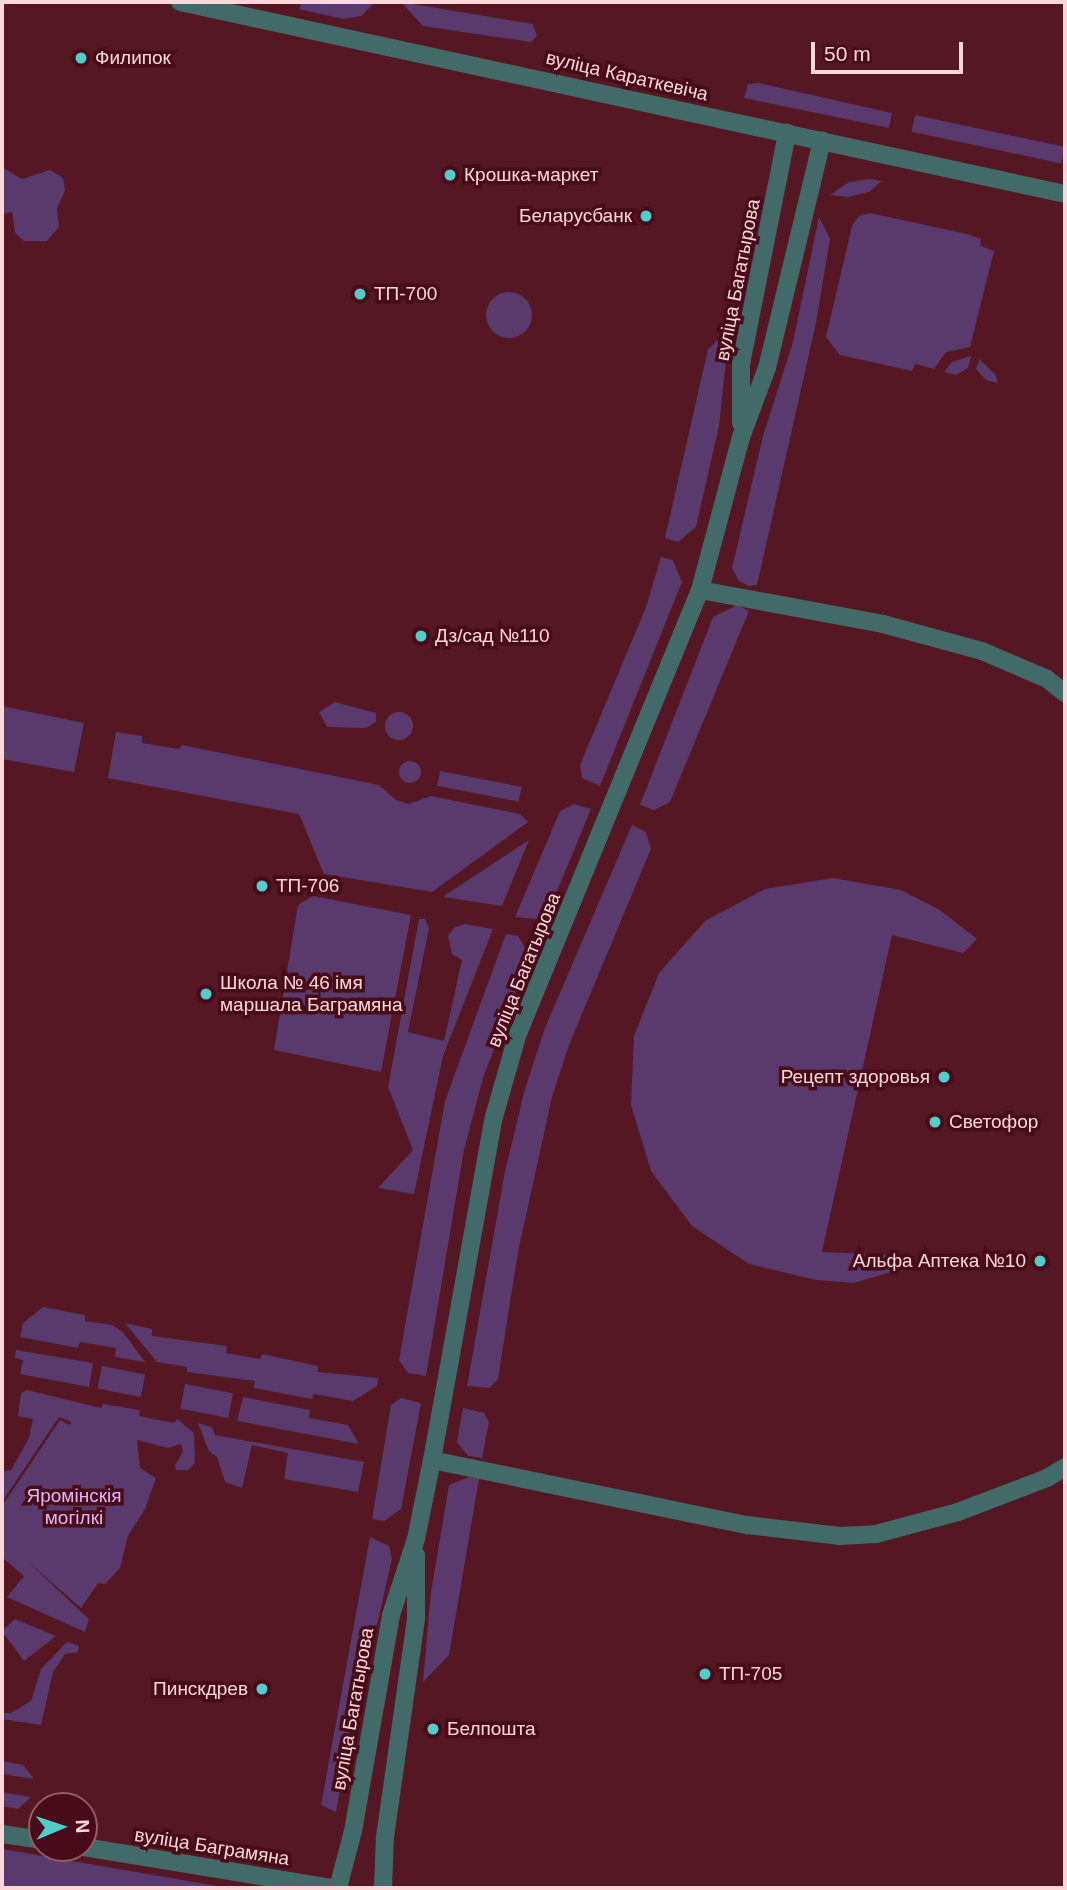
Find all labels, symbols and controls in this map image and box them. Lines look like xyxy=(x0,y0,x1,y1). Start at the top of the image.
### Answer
scale bar xyxy=(815,28,967,72)
text: 50 m xyxy=(824,42,871,65)
street label: вуліца Караткевіча xyxy=(544,46,710,106)
place label: Филипок xyxy=(95,47,171,69)
marker: Филипок xyxy=(73,50,89,66)
place label: Крошка-маркет xyxy=(464,164,598,186)
marker: Крошка-маркет xyxy=(442,167,458,183)
street label: вуліца Багатырова xyxy=(711,197,765,363)
place label: Беларусбанк xyxy=(519,205,632,227)
marker: Беларусбанк xyxy=(638,208,654,224)
place label: ТП-700 xyxy=(374,283,437,305)
marker: ТП-700 xyxy=(352,286,368,302)
place label: Дз/сад №110 xyxy=(435,625,550,647)
marker: Дз/сад №110 xyxy=(413,628,429,644)
place label: ТП-706 xyxy=(276,875,339,897)
marker: ТП-706 xyxy=(254,878,270,894)
street label: вуліца Багатырова xyxy=(483,890,565,1050)
place label: Школа № 46 імя маршала Баграмяна xyxy=(220,972,402,1016)
marker: Школа № 46 імя маршала Баграмяна xyxy=(198,986,214,1002)
place label: Рецепт здоровья xyxy=(781,1066,930,1088)
marker: Рецепт здоровья xyxy=(936,1069,952,1085)
place label: Светофор xyxy=(949,1111,1038,1133)
marker: Светофор xyxy=(927,1114,943,1130)
place label: Альфа Аптека №10 xyxy=(853,1250,1026,1272)
marker: Альфа Аптека №10 xyxy=(1032,1253,1048,1269)
park label: Яромінскія могілкі xyxy=(27,1485,121,1529)
street label: вуліца Багатырова xyxy=(327,1626,379,1792)
place label: ТП-705 xyxy=(719,1663,782,1685)
marker: ТП-705 xyxy=(697,1666,713,1682)
place label: Пинскдрев xyxy=(153,1678,248,1700)
marker: Пинскдрев xyxy=(254,1681,270,1697)
place label: Белпошта xyxy=(447,1718,536,1740)
marker: Белпошта xyxy=(425,1721,441,1737)
north arrow xyxy=(28,1792,98,1862)
text: N xyxy=(72,1819,93,1834)
street label: вуліца Баграмяна xyxy=(133,1824,291,1870)

